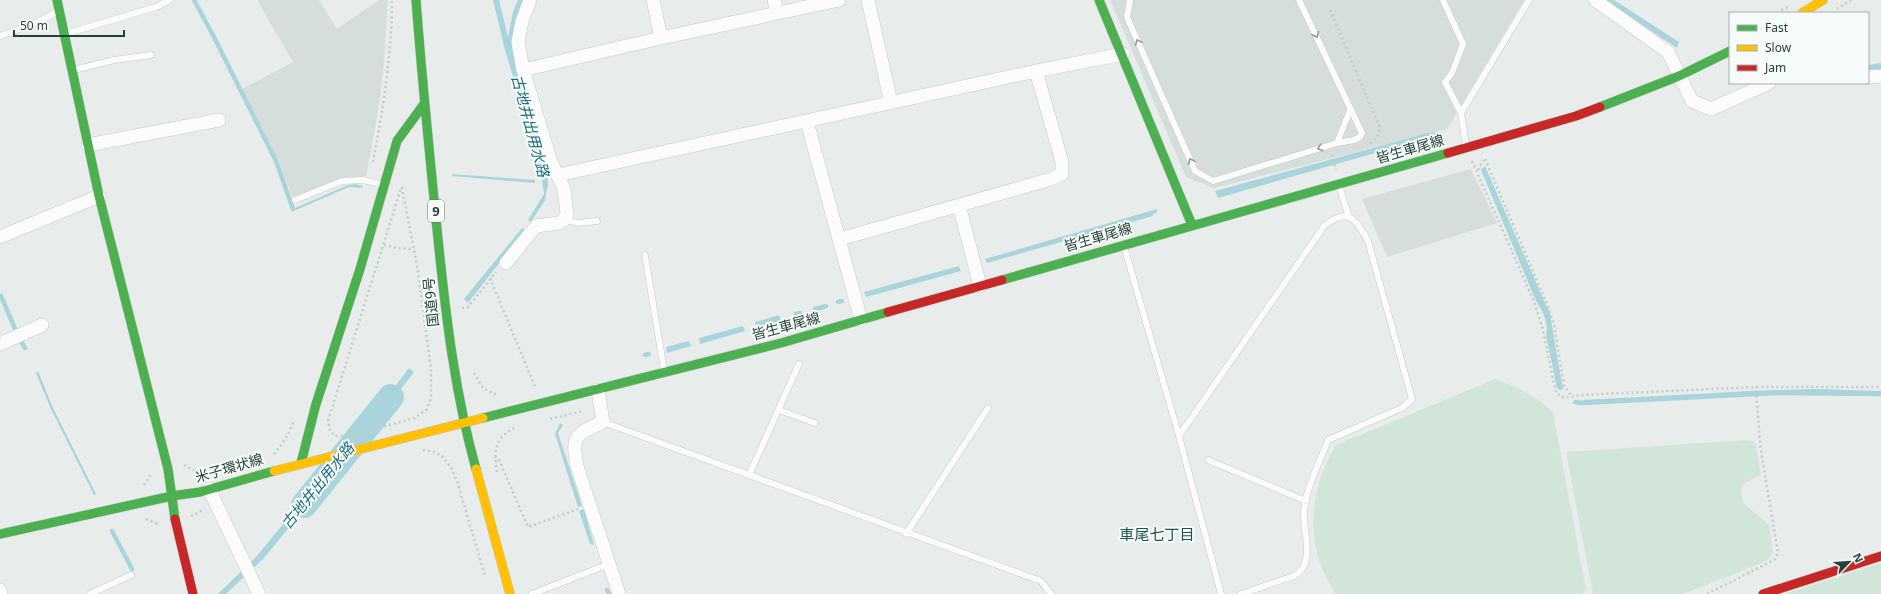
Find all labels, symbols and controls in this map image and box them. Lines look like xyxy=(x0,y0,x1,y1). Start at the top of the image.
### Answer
scale bar xyxy=(14,12,124,38)
legend xyxy=(1729,12,1869,84)
text: 50 m xyxy=(20,17,48,34)
text: Fast xyxy=(1765,19,1789,36)
one-way arrow xyxy=(1311,31,1319,39)
one-way arrow xyxy=(1135,39,1143,46)
text: Slow xyxy=(1765,39,1792,56)
text: Jam xyxy=(1764,59,1786,76)
water label: 古地井出用水路 xyxy=(508,72,555,181)
street label: 皆生車尾線 xyxy=(1374,130,1446,167)
one-way arrow xyxy=(1317,143,1324,152)
one-way arrow xyxy=(1188,158,1196,166)
road number: 9 xyxy=(428,200,444,222)
street label: 皆生車尾線 xyxy=(1062,218,1134,255)
street label: 国道9号 xyxy=(418,276,443,328)
street label: 皆生車尾線 xyxy=(750,307,822,344)
water label: 古地井出用水路 xyxy=(276,437,359,532)
street label: 米子環状線 xyxy=(193,449,265,486)
district label: 車尾七丁目 xyxy=(1119,524,1195,544)
north arrow xyxy=(1829,542,1869,582)
text: N xyxy=(1850,550,1867,565)

